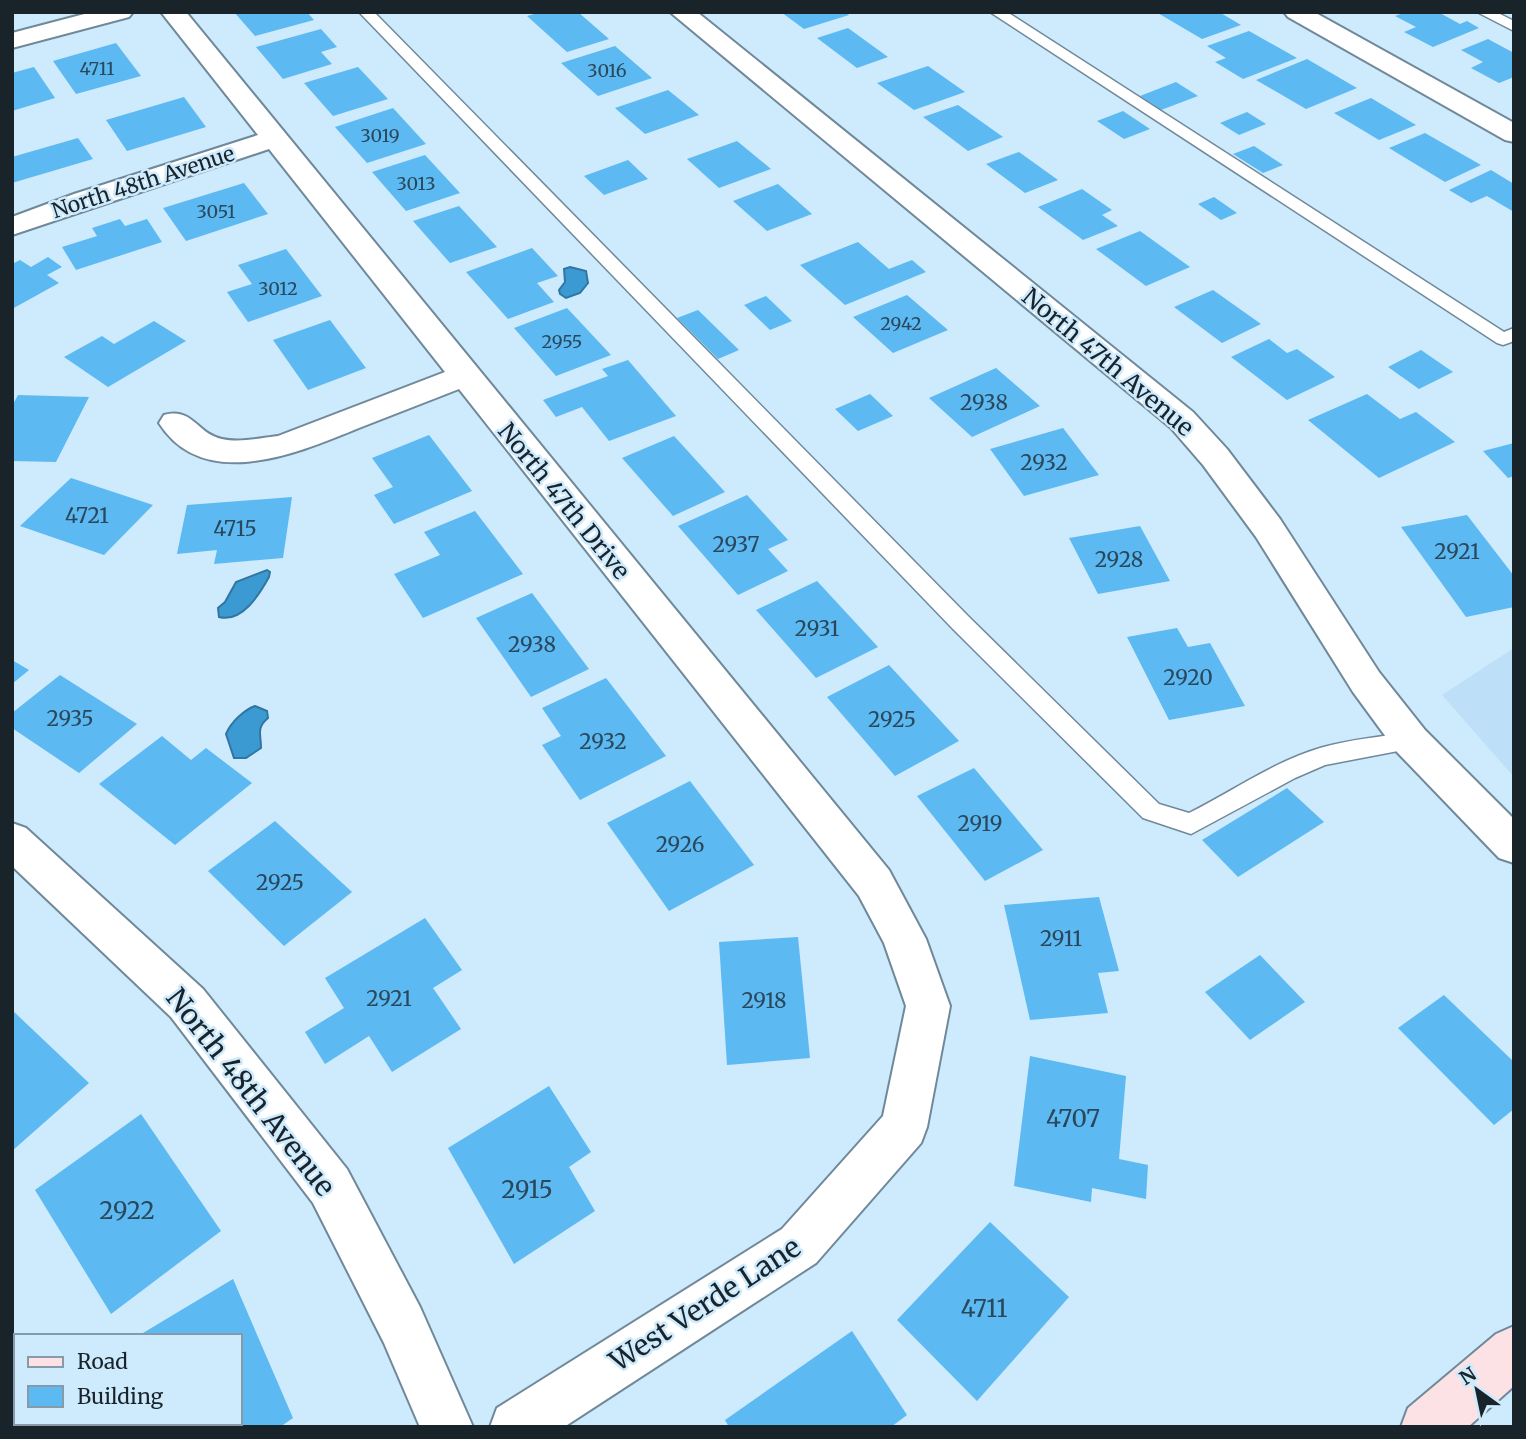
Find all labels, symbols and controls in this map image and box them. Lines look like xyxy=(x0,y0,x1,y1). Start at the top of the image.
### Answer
house number: 4711 xyxy=(80,57,114,80)
house number: 3016 xyxy=(587,59,627,82)
house number: 3019 xyxy=(360,124,400,147)
street label: North 48th Avenue xyxy=(48,140,238,224)
house number: 3013 xyxy=(397,172,435,195)
house number: 3051 xyxy=(196,200,236,223)
house number: 3012 xyxy=(258,277,298,300)
street label: North 47th Avenue xyxy=(1016,281,1200,443)
house number: 2942 xyxy=(880,312,922,335)
house number: 2955 xyxy=(542,330,582,353)
house number: 2938 xyxy=(960,389,1008,416)
street label: North 47th Drive xyxy=(491,416,637,586)
house number: 2932 xyxy=(1020,449,1068,476)
house number: 4721 xyxy=(65,502,109,529)
house number: 4715 xyxy=(213,515,257,542)
house number: 2937 xyxy=(712,531,760,558)
house number: 2921 xyxy=(1434,538,1480,565)
house number: 2928 xyxy=(1095,546,1143,573)
house number: 2931 xyxy=(795,615,839,642)
house number: 2938 xyxy=(508,631,556,658)
house number: 2920 xyxy=(1163,664,1213,691)
house number: 2935 xyxy=(47,705,93,732)
house number: 2925 xyxy=(868,706,916,733)
house number: 2932 xyxy=(579,728,627,755)
house number: 2919 xyxy=(957,810,1003,837)
house number: 2926 xyxy=(656,831,704,858)
house number: 2925 xyxy=(256,869,304,896)
house number: 2911 xyxy=(1040,925,1082,952)
street label: North 48th Avenue xyxy=(159,981,343,1203)
house number: 2921 xyxy=(366,985,412,1012)
house number: 2918 xyxy=(741,987,787,1014)
house number: 4707 xyxy=(1046,1103,1100,1134)
house number: 2915 xyxy=(501,1174,553,1205)
house number: 2922 xyxy=(99,1195,155,1226)
street label: West Verde Lane xyxy=(602,1229,807,1380)
house number: 4711 xyxy=(961,1293,1007,1324)
legend xyxy=(14,1334,242,1425)
text: Road xyxy=(77,1348,128,1375)
north arrow xyxy=(1442,1355,1512,1425)
text: N xyxy=(1455,1362,1481,1390)
text: Building xyxy=(77,1383,164,1410)

